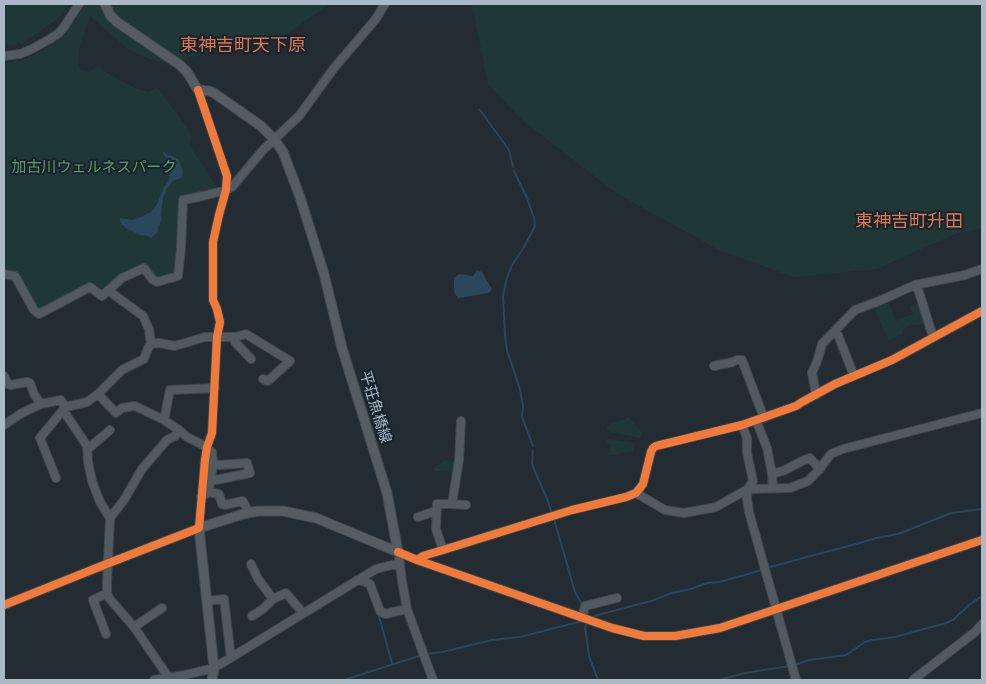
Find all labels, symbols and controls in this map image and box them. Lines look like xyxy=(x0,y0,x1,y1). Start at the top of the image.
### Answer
district label: 東神吉町天下原 xyxy=(180,35,306,57)
park label: 加古川ウェルネスパーク xyxy=(12,159,176,177)
district label: 東神吉町升田 xyxy=(855,211,963,233)
street label: 平荘魚橋線 xyxy=(355,369,395,445)

